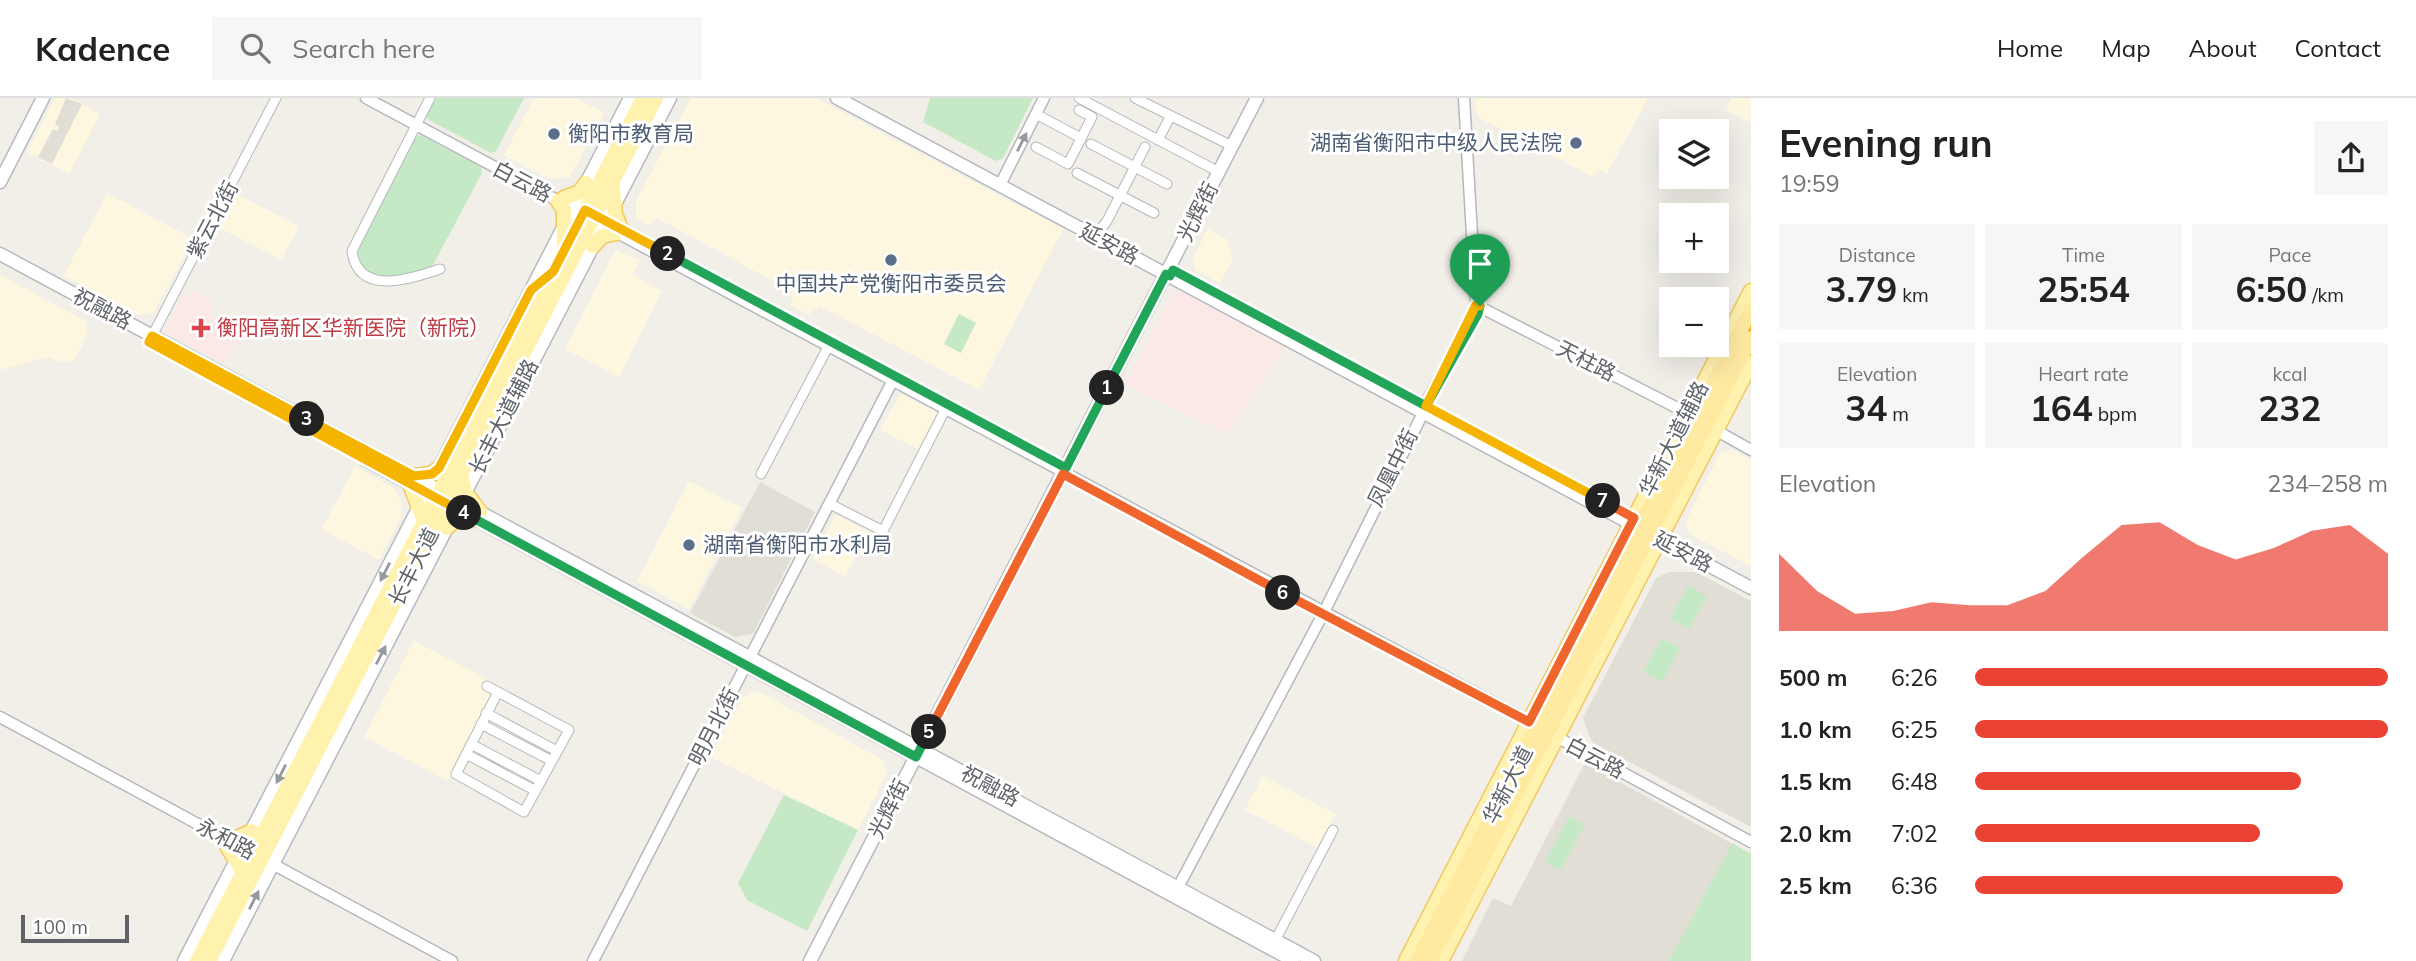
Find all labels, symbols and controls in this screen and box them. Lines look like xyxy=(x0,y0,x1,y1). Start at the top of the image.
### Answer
search box xyxy=(212,17,702,80)
text: Kadence xyxy=(35,28,170,69)
icon: search xyxy=(236,29,274,67)
text: Search here xyxy=(292,32,435,65)
text: Home xyxy=(1997,33,2063,63)
text: Map xyxy=(2101,33,2151,63)
text: About xyxy=(2189,33,2257,63)
text: Contact xyxy=(2295,33,2381,63)
map controls xyxy=(1659,119,1729,357)
button: layers xyxy=(1659,119,1729,189)
text: Evening run xyxy=(1779,119,1993,167)
place label: 衡阳市教育局 xyxy=(568,120,694,146)
button: share xyxy=(2314,121,2388,195)
marker: 衡阳市教育局 xyxy=(546,126,562,142)
place label: 湖南省衡阳市中级人民法院 xyxy=(1310,129,1562,155)
one-way arrow xyxy=(1016,132,1027,152)
marker: 湖南省衡阳市中级人民法院 xyxy=(1568,135,1584,151)
street label: 白云路 xyxy=(489,155,556,207)
text: 19:59 xyxy=(1779,169,1839,198)
street label: 紫云北街 xyxy=(181,176,243,263)
street label: 光辉街 xyxy=(1171,178,1223,246)
button: + xyxy=(1659,203,1729,273)
street label: 延安路 xyxy=(1076,217,1143,269)
pin xyxy=(1450,234,1510,306)
pin: 2 xyxy=(650,236,686,272)
text: 2 xyxy=(662,241,673,265)
text: Distance xyxy=(1839,243,1916,267)
text: Time xyxy=(2062,243,2105,267)
text: Pace xyxy=(2268,243,2311,267)
icon: arrive xyxy=(1461,245,1499,283)
marker: 中国共产党衡阳市委员会 xyxy=(883,252,899,268)
text: 3.79 xyxy=(1826,267,1897,311)
text: 25:54 xyxy=(2037,267,2130,311)
text: 6:50 xyxy=(2236,267,2307,311)
place label: 中国共产党衡阳市委员会 xyxy=(776,270,1007,296)
street label: 祝融路 xyxy=(69,282,136,334)
text: km xyxy=(1897,283,1929,307)
text: /km xyxy=(2307,283,2344,307)
button: − xyxy=(1659,287,1729,357)
place label: 衡阳高新区华新医院（新院） xyxy=(217,314,490,340)
marker: 衡阳高新区华新医院（新院） xyxy=(191,318,211,338)
street label: 天柱路 xyxy=(1552,334,1620,386)
street label: 长丰大道辅路 xyxy=(463,355,543,479)
text: Elevation xyxy=(1837,362,1917,386)
text: Heart rate xyxy=(2038,362,2129,386)
text: kcal xyxy=(2272,362,2307,386)
pin: 1 xyxy=(1090,370,1124,406)
text: 1 xyxy=(1101,375,1112,399)
street label: 华新大道辅路 xyxy=(1633,377,1713,501)
text: 34 xyxy=(1845,386,1887,430)
text: 164 xyxy=(2030,386,2093,430)
text: 232 xyxy=(2258,386,2321,430)
pin: 3 xyxy=(290,402,324,436)
text: m xyxy=(1887,402,1909,426)
text: bpm xyxy=(2093,402,2137,426)
text: 3 xyxy=(301,406,312,430)
street label: 凤凰中街 xyxy=(1361,424,1423,511)
text: Elevation xyxy=(1779,469,1876,498)
text: 234–258 m xyxy=(2267,469,2388,498)
pin: 7 xyxy=(1586,484,1620,518)
text: 7 xyxy=(1597,488,1608,512)
pin: 4 xyxy=(447,496,482,530)
text: 4 xyxy=(458,500,469,524)
street label: 长丰大道 xyxy=(382,523,444,610)
street label: 延安路 xyxy=(1650,525,1717,577)
place label: 湖南省衡阳市水利局 xyxy=(703,531,892,557)
marker: 湖南省衡阳市水利局 xyxy=(681,537,697,553)
one-way arrow xyxy=(380,563,392,583)
pin: 6 xyxy=(1266,575,1300,610)
text: 6 xyxy=(1277,580,1288,604)
one-way arrow xyxy=(376,645,387,665)
text: 500 m xyxy=(1779,663,1847,692)
text: 6:26 xyxy=(1891,663,1938,692)
street label: 明月北街 xyxy=(682,683,744,770)
pin: 5 xyxy=(912,714,946,750)
text: 1.0 km xyxy=(1779,715,1852,744)
text: 6:25 xyxy=(1891,715,1938,744)
text: 5 xyxy=(923,719,934,743)
street label: 白云路 xyxy=(1562,731,1629,783)
street label: 华新大道 xyxy=(1476,741,1538,828)
street label: 祝融路 xyxy=(957,759,1024,811)
one-way arrow xyxy=(275,765,287,785)
text: 1.5 km xyxy=(1779,767,1852,796)
text: 6:48 xyxy=(1891,767,1938,796)
street label: 光辉街 xyxy=(862,775,914,843)
street label: 永和路 xyxy=(193,812,260,864)
text: 2.0 km xyxy=(1779,819,1852,848)
text: 7:02 xyxy=(1891,819,1938,848)
text: 2.5 km xyxy=(1779,871,1852,900)
text: 6:36 xyxy=(1891,871,1938,900)
one-way arrow xyxy=(249,890,260,910)
scale bar xyxy=(21,912,130,944)
text: 100 m xyxy=(32,915,88,939)

